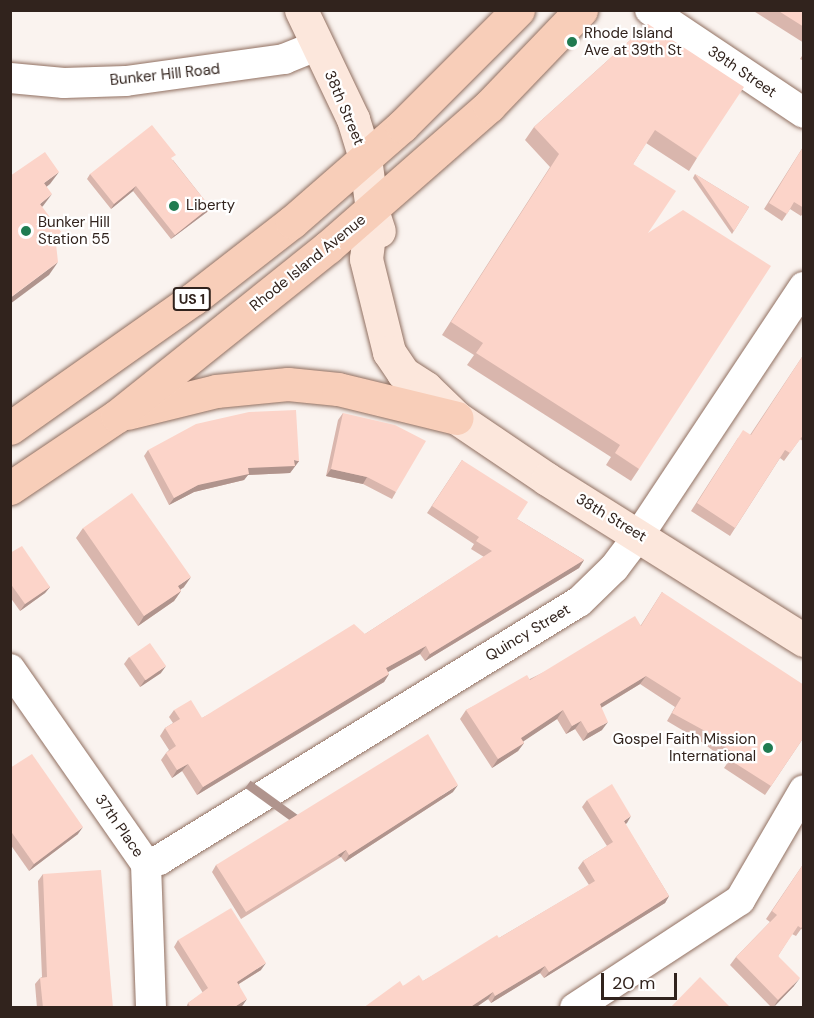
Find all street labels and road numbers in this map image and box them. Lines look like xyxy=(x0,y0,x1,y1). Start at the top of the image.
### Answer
street label: 39th Street xyxy=(704,42,780,102)
street label: Bunker Hill Road xyxy=(109,60,221,90)
street label: 38th Street xyxy=(320,68,368,148)
street label: Rhode Island Avenue xyxy=(246,211,370,315)
road number: US 1 xyxy=(172,288,212,310)
street label: 38th Street xyxy=(573,490,649,546)
street label: Quincy Street xyxy=(482,601,574,665)
street label: 37th Place xyxy=(91,791,147,861)

